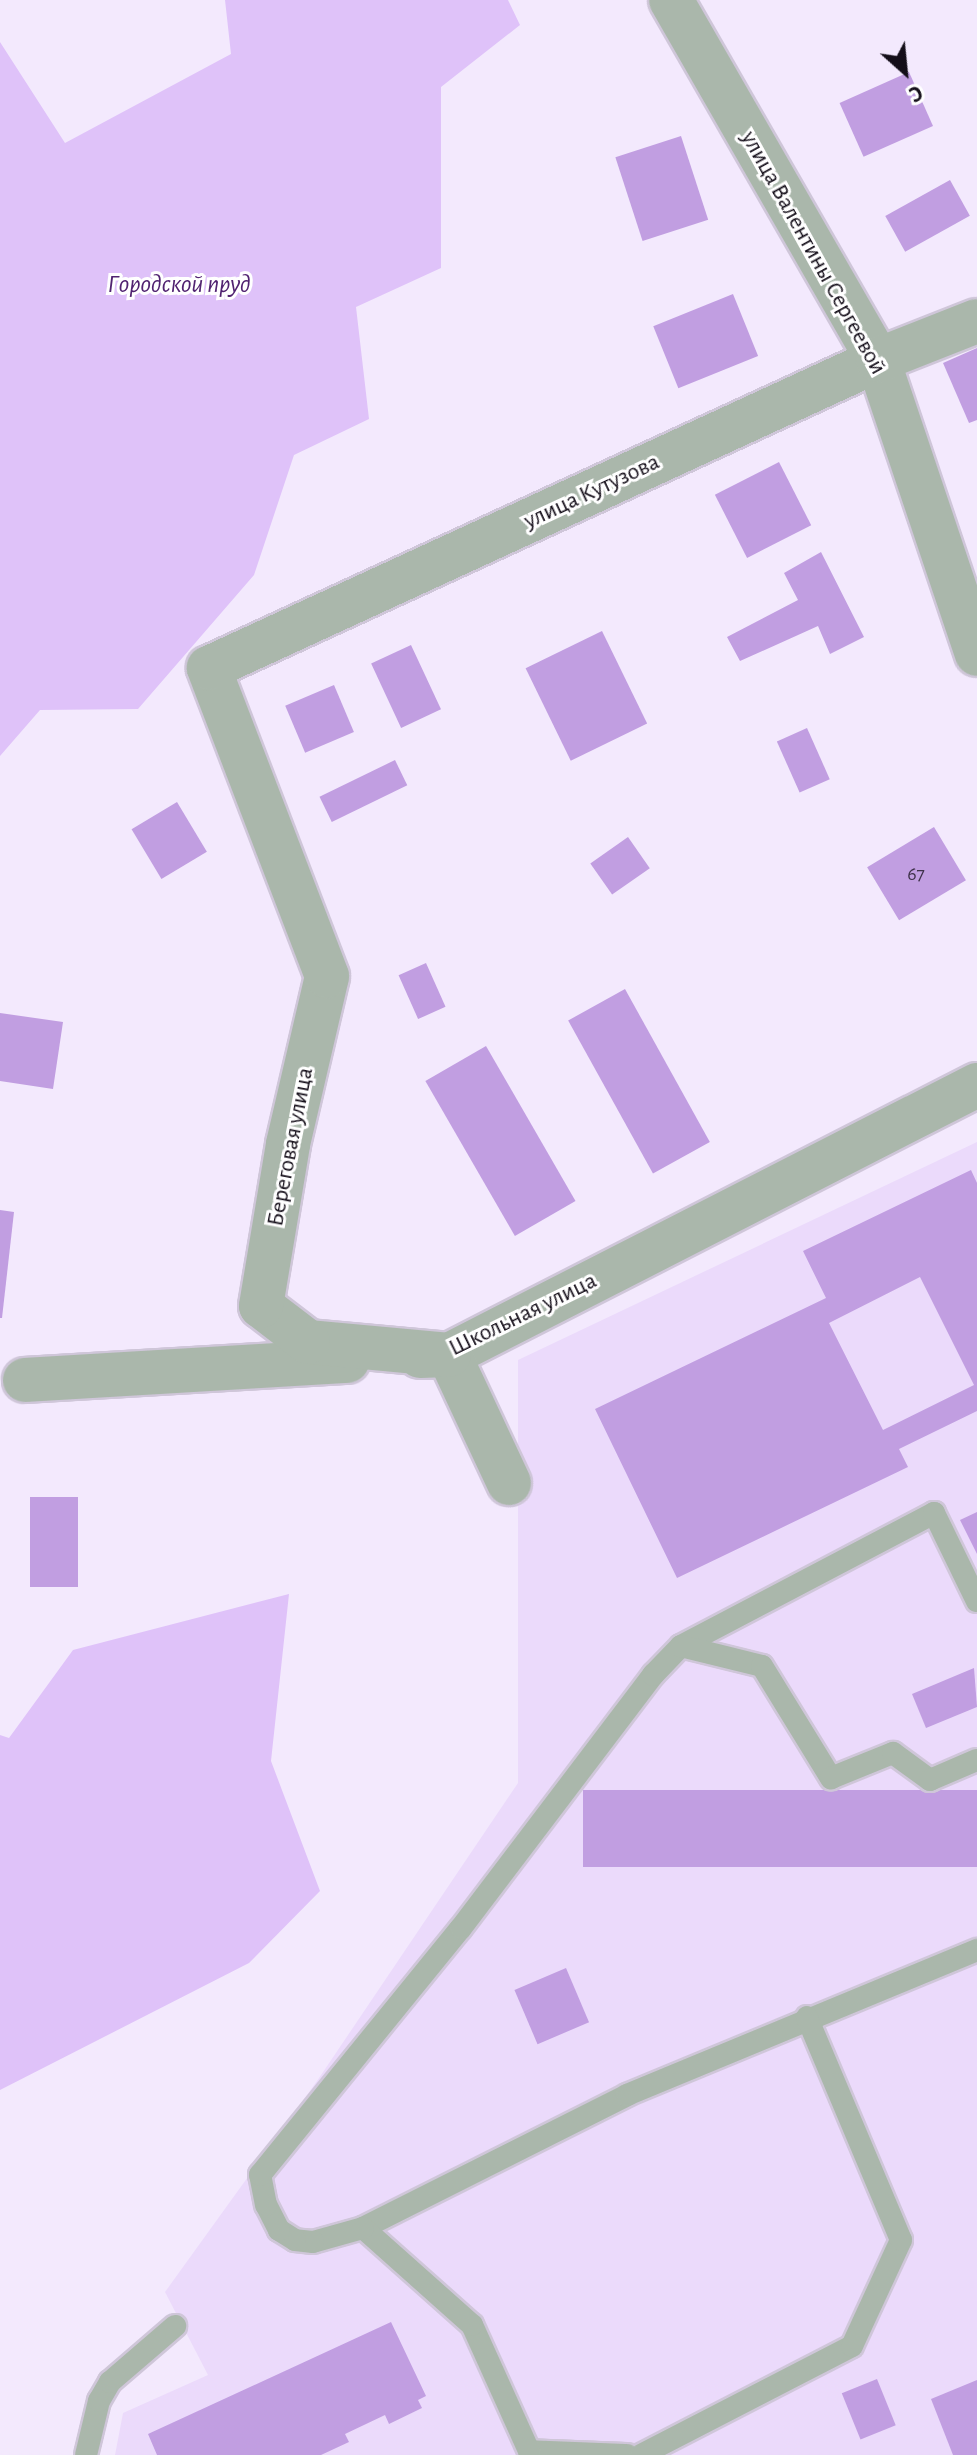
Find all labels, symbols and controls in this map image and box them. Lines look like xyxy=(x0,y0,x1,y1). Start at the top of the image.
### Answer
north arrow xyxy=(865,32,945,112)
text: С xyxy=(905,81,926,106)
street label: улица Валентины Сергеевой xyxy=(734,126,892,380)
water label: Городской пруд xyxy=(107,269,251,301)
street label: улица Кутузова xyxy=(519,448,665,536)
house number: 67 xyxy=(907,862,925,886)
street label: Береговая улица xyxy=(261,1065,321,1229)
street label: Школьная улица xyxy=(444,1267,602,1363)

